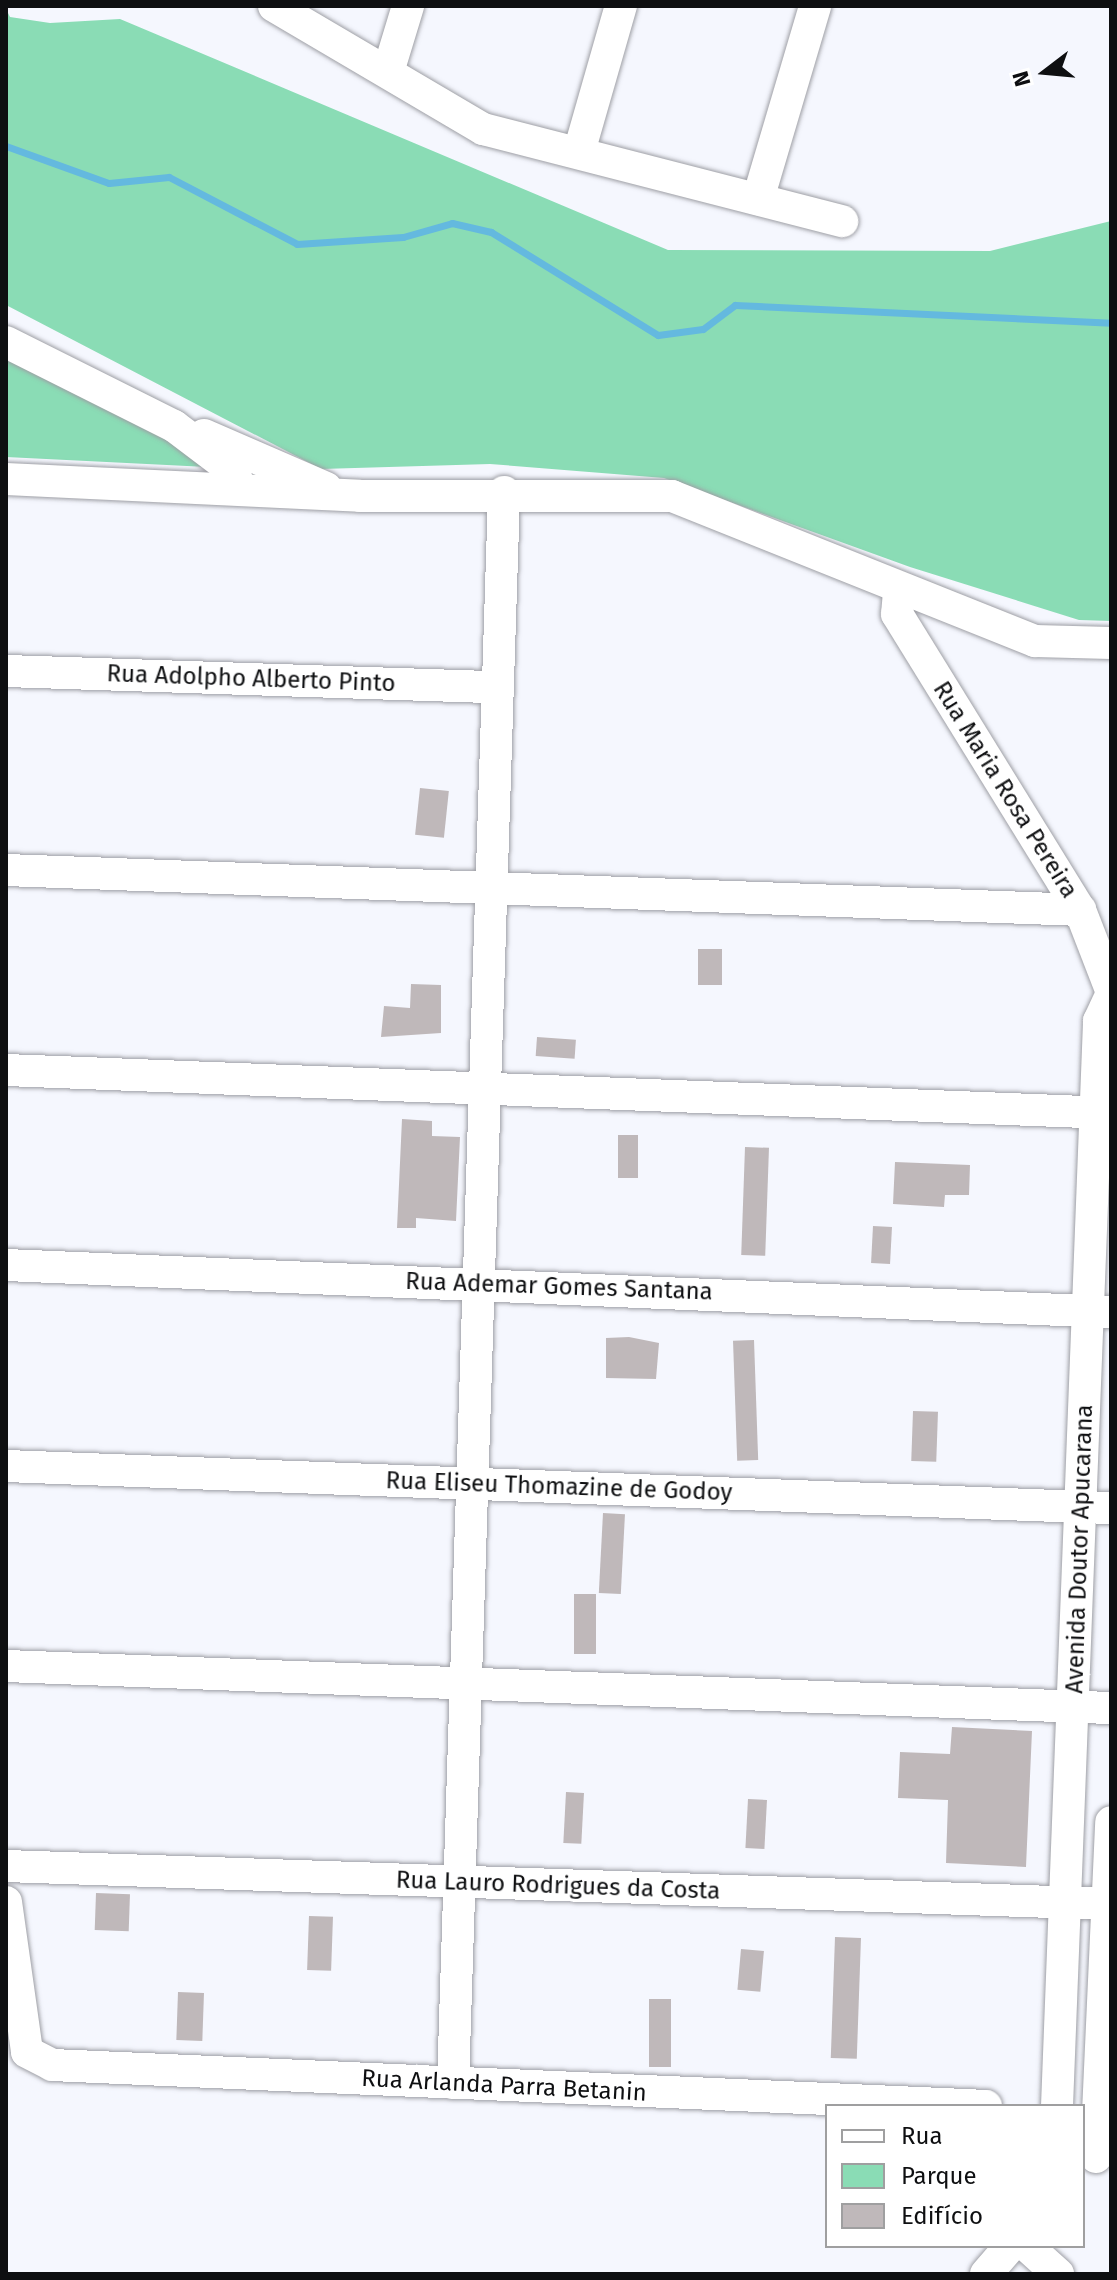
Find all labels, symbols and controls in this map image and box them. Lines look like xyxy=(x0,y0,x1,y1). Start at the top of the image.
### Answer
north arrow xyxy=(1005,32,1085,112)
text: N xyxy=(1006,68,1036,89)
street label: Rua Adolpho Alberto Pinto xyxy=(106,660,396,698)
street label: Rua Maria Rosa Pereira xyxy=(927,676,1083,904)
street label: Rua Ademar Gomes Santana xyxy=(405,1267,713,1307)
street label: Avenida Doutor Apucarana xyxy=(1061,1404,1099,1694)
street label: Rua Eliseu Thomazine de Godoy xyxy=(385,1467,733,1507)
street label: Rua Lauro Rodrigues da Costa xyxy=(395,1866,721,1906)
street label: Rua Arlanda Parra Betanin xyxy=(361,2064,647,2108)
legend xyxy=(825,2104,1085,2248)
text: Rua xyxy=(901,2122,943,2150)
text: Parque xyxy=(901,2162,977,2190)
text: Edifício xyxy=(901,2202,983,2230)

